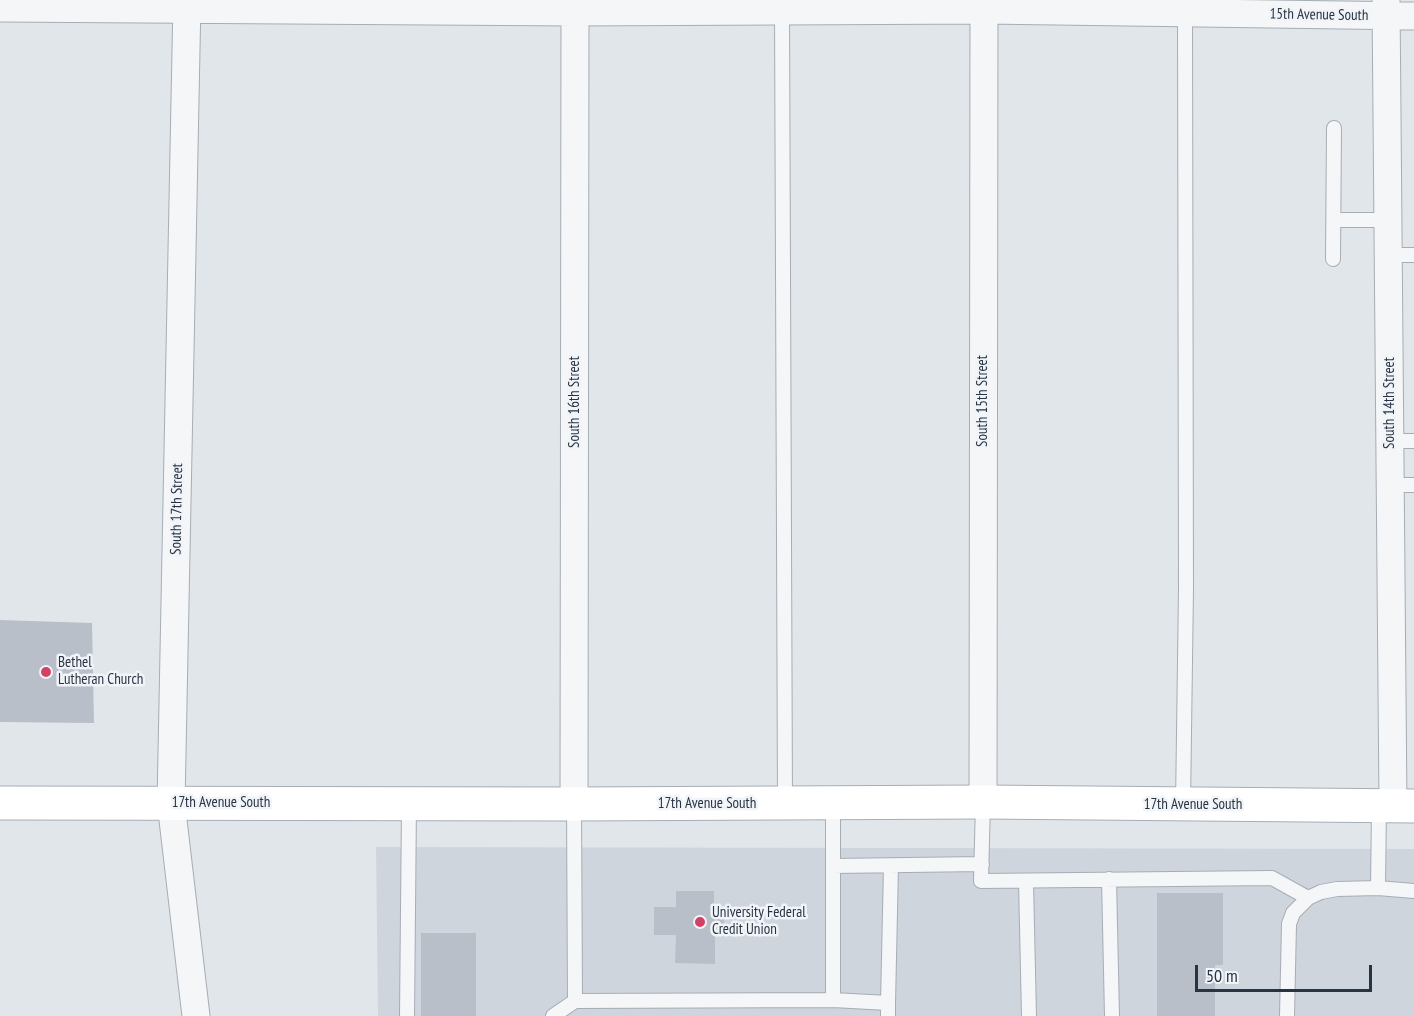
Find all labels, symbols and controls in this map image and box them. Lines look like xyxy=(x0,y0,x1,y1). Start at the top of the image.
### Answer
street label: 15th Avenue South xyxy=(1270,5,1368,25)
street label: South 15th Street xyxy=(974,355,992,447)
street label: South 16th Street xyxy=(566,356,584,448)
street label: South 14th Street xyxy=(1381,357,1399,449)
street label: South 17th Street xyxy=(167,463,187,555)
place label: Bethel Lutheran Church xyxy=(58,654,143,689)
marker: Bethel Lutheran Church xyxy=(39,665,53,679)
street label: 17th Avenue South xyxy=(172,794,270,812)
street label: 17th Avenue South xyxy=(658,795,756,813)
street label: 17th Avenue South xyxy=(1144,796,1242,814)
place label: University Federal Credit Union xyxy=(712,904,806,939)
marker: University Federal Credit Union xyxy=(693,915,707,929)
scale bar xyxy=(1198,953,1375,991)
text: 50 m xyxy=(1206,964,1238,987)

